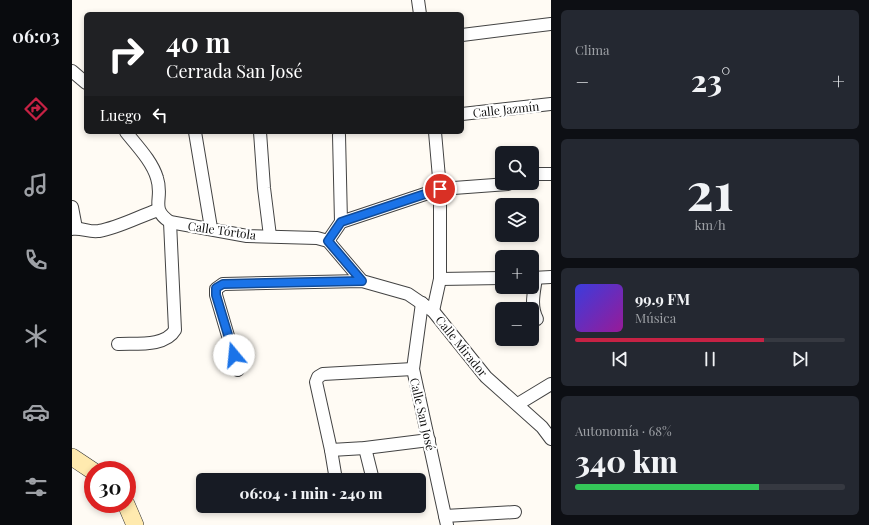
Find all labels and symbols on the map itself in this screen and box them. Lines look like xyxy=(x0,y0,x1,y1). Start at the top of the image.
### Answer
street label: Calle Jazmín xyxy=(472,98,540,120)
pin xyxy=(423,172,457,206)
street label: Calle Tórtola xyxy=(187,217,257,243)
street label: Calle Mirador xyxy=(432,312,492,380)
position arrow xyxy=(213,334,255,376)
street label: Calle San José xyxy=(407,376,439,452)
speed limit sign: 30 xyxy=(84,461,136,513)

